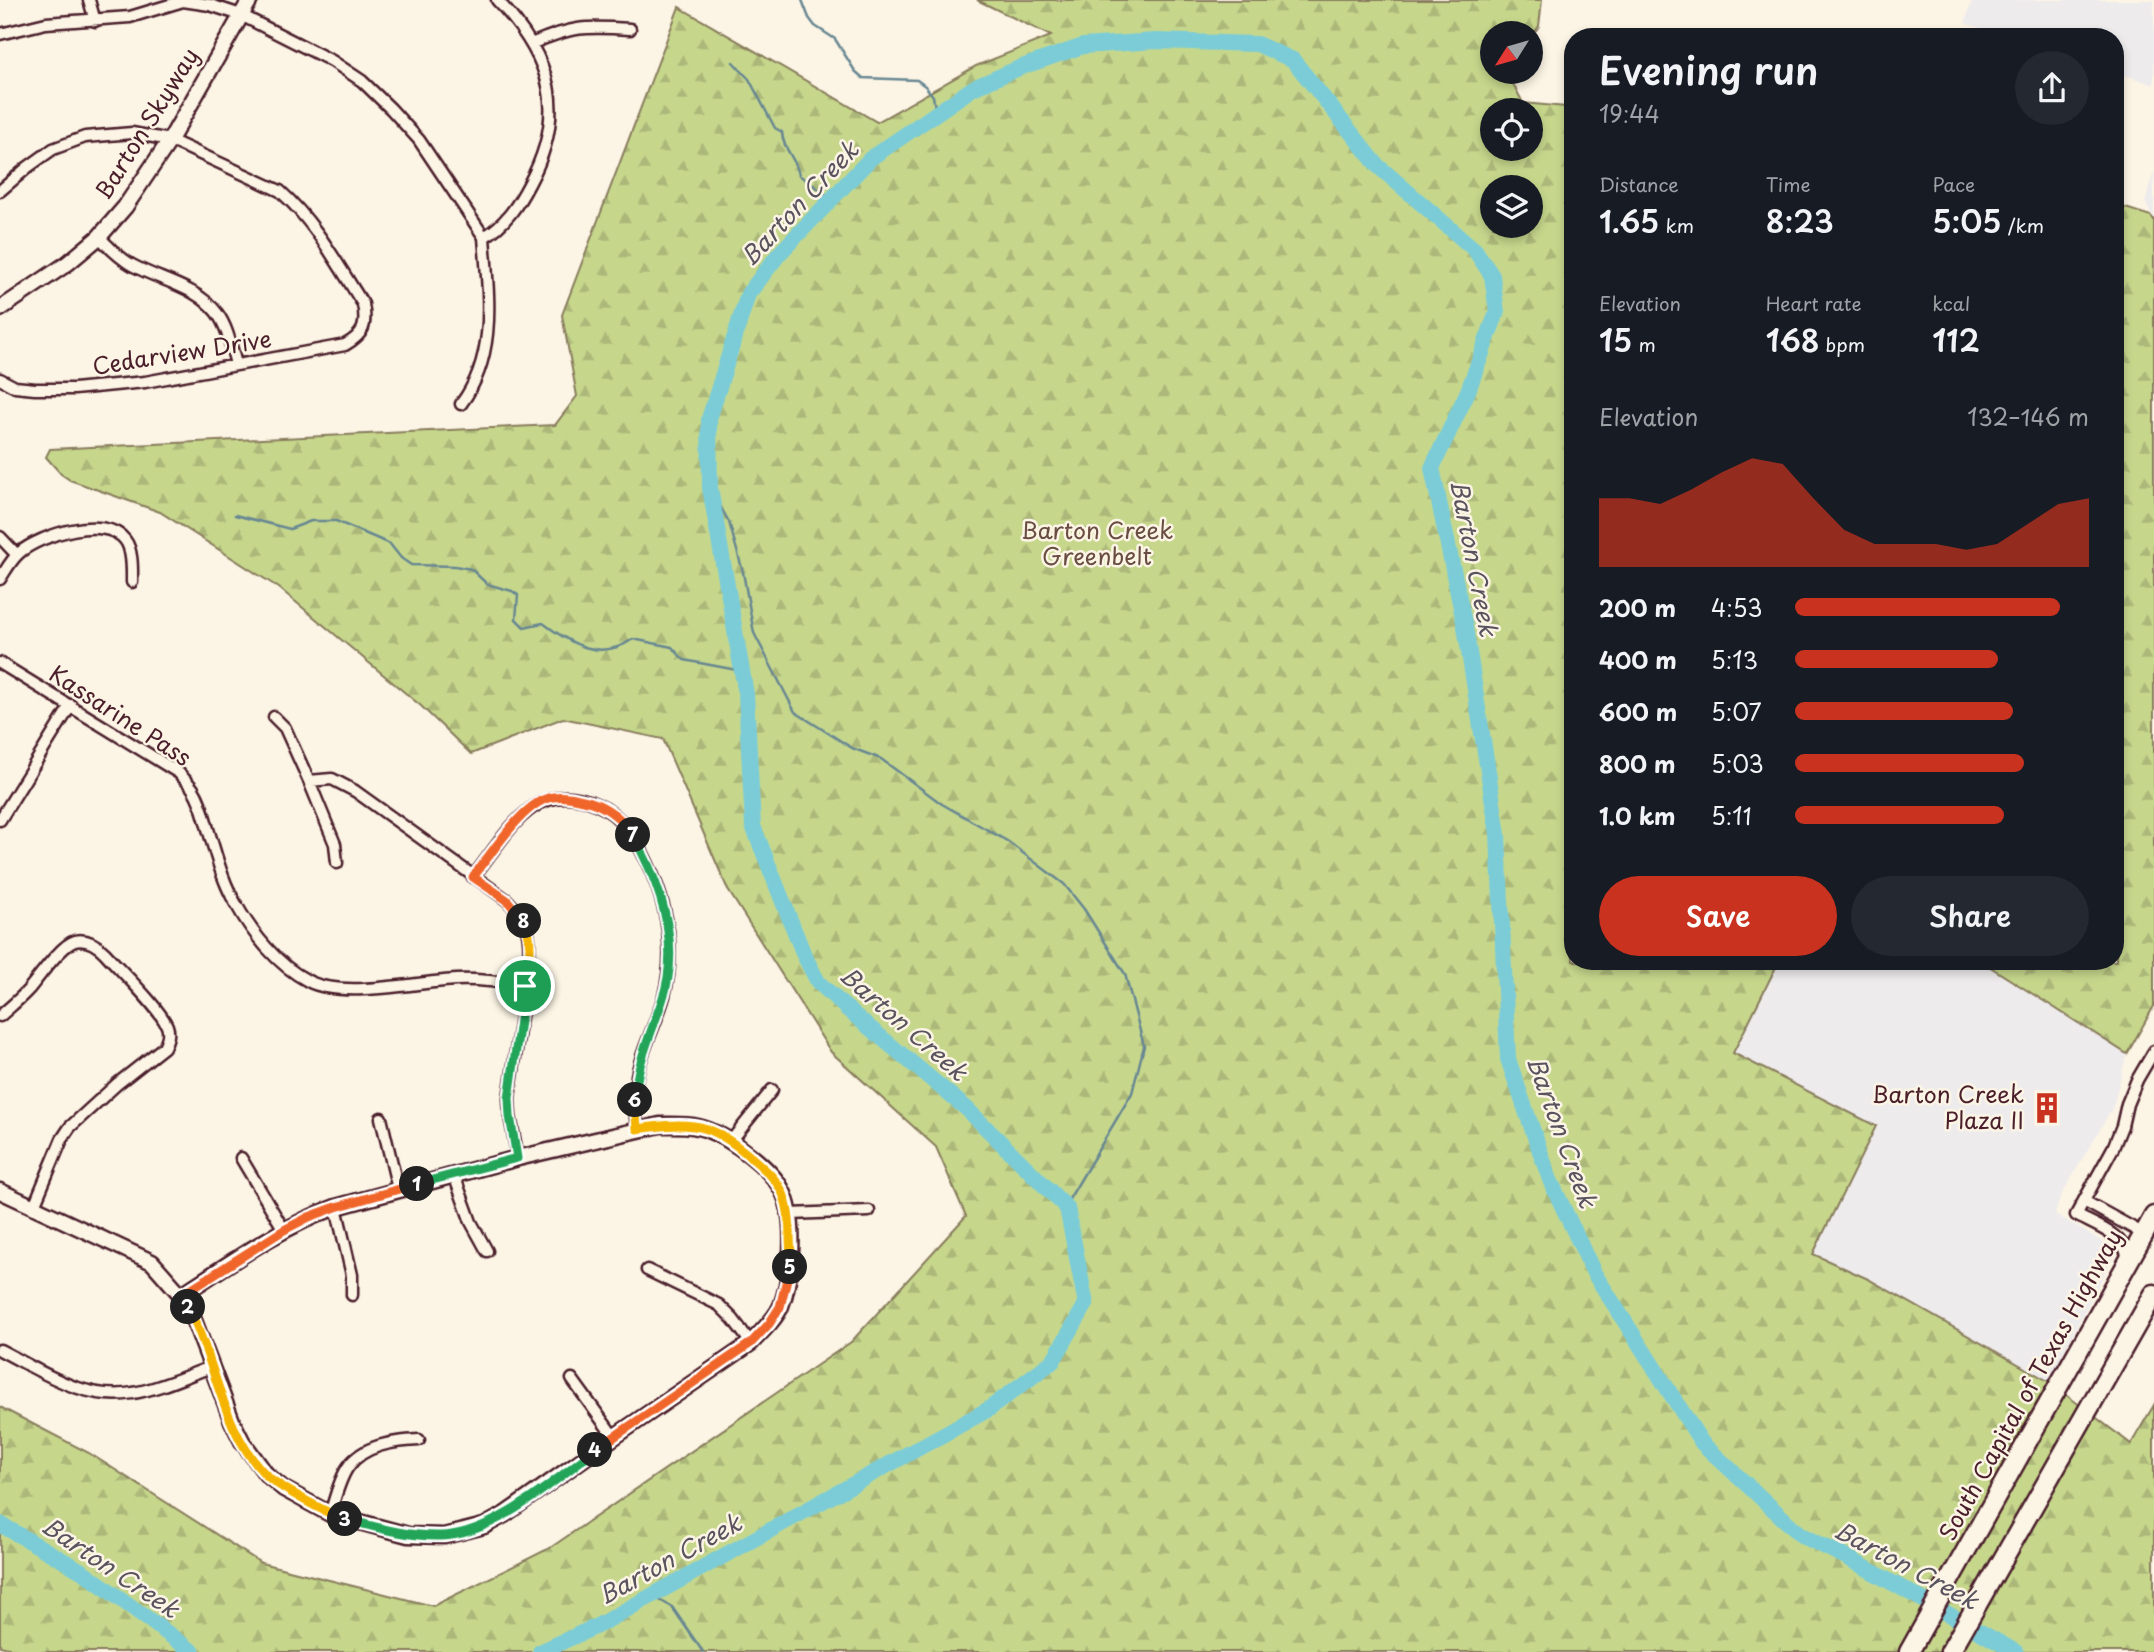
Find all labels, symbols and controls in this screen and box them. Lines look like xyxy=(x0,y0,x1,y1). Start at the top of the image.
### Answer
north arrow xyxy=(1480,21,1544,84)
map controls xyxy=(1480,21,1543,238)
street label: Barton Skyway xyxy=(85,41,206,206)
text: Evening run xyxy=(1599,41,1818,98)
button: share xyxy=(2015,51,2089,125)
text: 19:44 xyxy=(1599,96,1660,131)
button: locate xyxy=(1480,98,1543,161)
water label: Barton Creek xyxy=(731,131,867,273)
text: Distance xyxy=(1599,170,1679,198)
text: Time xyxy=(1766,170,1811,198)
text: Pace xyxy=(1932,170,1975,198)
button: layers xyxy=(1480,175,1543,238)
text: 1.65 xyxy=(1599,198,1659,243)
text: 8:23 xyxy=(1766,198,1834,243)
text: 5:05 xyxy=(1932,198,2002,243)
text: km xyxy=(1659,211,1694,239)
text: /km xyxy=(2002,211,2044,239)
text: Elevation xyxy=(1599,289,1681,317)
text: Heart rate xyxy=(1766,289,1862,317)
text: kcal xyxy=(1932,289,1970,317)
text: 15 xyxy=(1599,317,1632,362)
text: 168 xyxy=(1766,317,1819,362)
text: 112 xyxy=(1932,317,1980,362)
street label: Cedarview Drive xyxy=(90,320,274,383)
text: m xyxy=(1632,330,1656,358)
text: bpm xyxy=(1819,330,1865,358)
text: Elevation xyxy=(1599,399,1698,434)
text: 132–146 m xyxy=(1967,399,2089,434)
water label: Barton Creek xyxy=(1442,476,1508,641)
park label: Barton Creek Greenbelt xyxy=(1021,512,1173,573)
text: 200 m xyxy=(1599,590,1676,625)
text: 4:53 xyxy=(1711,590,1762,625)
text: 400 m xyxy=(1599,642,1677,677)
text: 5:13 xyxy=(1711,642,1758,677)
street label: Kassarine Pass xyxy=(43,656,199,774)
text: 600 m xyxy=(1599,694,1677,729)
text: 5:07 xyxy=(1711,694,1762,729)
text: 800 m xyxy=(1599,746,1676,781)
text: 5:03 xyxy=(1711,746,1764,781)
text: 1.0 km xyxy=(1599,798,1676,833)
text: 5:11 xyxy=(1711,798,1752,833)
pin: 7 xyxy=(616,818,650,852)
text: 7 xyxy=(627,820,638,848)
button: Save xyxy=(1599,876,1837,956)
button: Share xyxy=(1851,876,2089,956)
pin: 8 xyxy=(506,904,542,939)
text: 8 xyxy=(518,906,529,934)
pin xyxy=(495,956,555,1016)
water label: Barton Creek xyxy=(832,957,977,1089)
icon: arrive xyxy=(506,967,544,1005)
water label: Barton Creek xyxy=(1519,1050,1607,1214)
place label: Barton Creek Plaza II xyxy=(1871,1076,2024,1137)
pin: 6 xyxy=(618,1082,652,1118)
text: 6 xyxy=(628,1085,641,1113)
building icon: Barton Creek Plaza II xyxy=(2030,1091,2064,1125)
pin: 1 xyxy=(400,1166,434,1202)
text: 1 xyxy=(412,1169,421,1197)
street label: South Capital of Texas Highway xyxy=(1929,1222,2130,1546)
pin: 5 xyxy=(772,1250,808,1284)
text: 5 xyxy=(783,1252,796,1280)
pin: 2 xyxy=(170,1290,206,1324)
text: 2 xyxy=(181,1292,194,1320)
pin: 4 xyxy=(578,1432,612,1468)
text: 4 xyxy=(588,1435,601,1463)
pin: 3 xyxy=(328,1502,362,1536)
water label: Barton Creek xyxy=(591,1503,749,1613)
text: 3 xyxy=(338,1504,351,1532)
water label: Barton Creek xyxy=(35,1507,188,1627)
water label: Barton Creek xyxy=(1828,1511,1987,1618)

